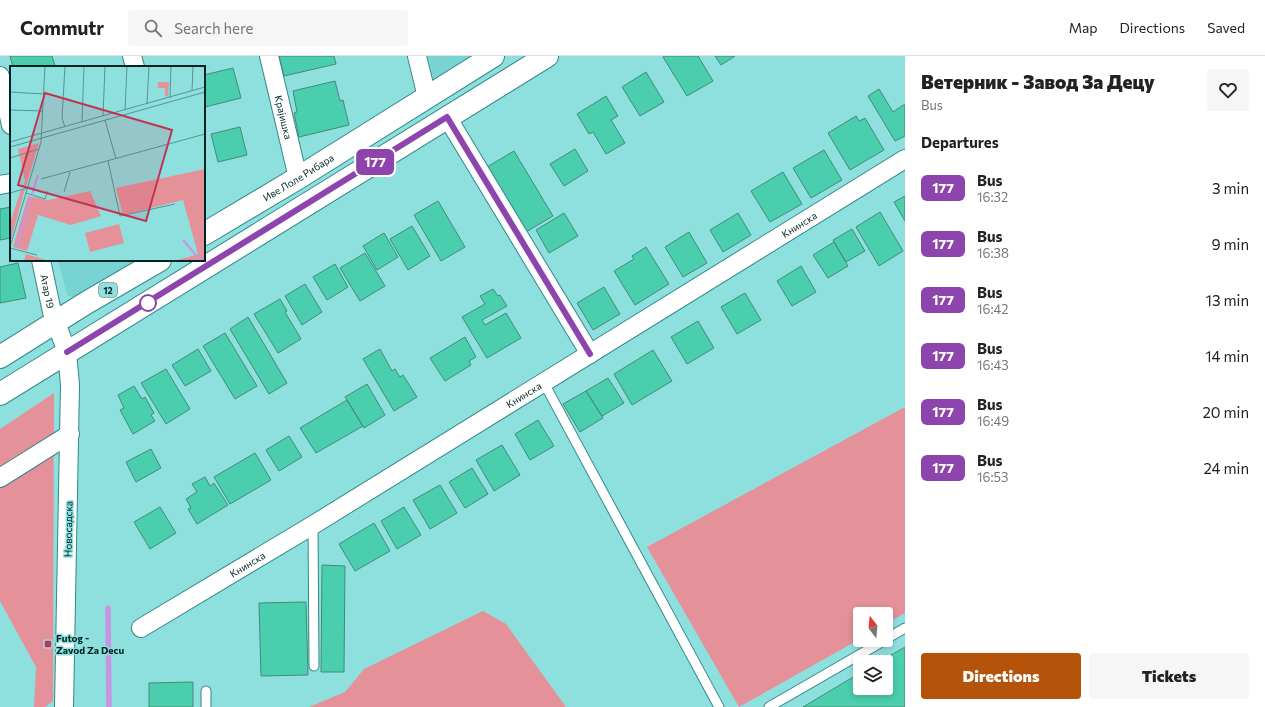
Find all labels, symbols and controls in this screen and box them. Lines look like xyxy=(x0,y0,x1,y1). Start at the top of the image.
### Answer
search box xyxy=(128,10,408,46)
text: Commutr xyxy=(20,16,104,39)
icon: search xyxy=(142,17,164,39)
text: Search here xyxy=(174,19,254,37)
text: Map xyxy=(1069,19,1098,36)
text: Directions xyxy=(1120,19,1185,36)
text: Saved xyxy=(1207,19,1245,36)
inset map xyxy=(10,66,205,261)
button: heart xyxy=(1207,69,1249,111)
text: Ветерник - Завод За Децу xyxy=(921,70,1155,93)
street label: Крајишка xyxy=(273,94,295,141)
text: Bus xyxy=(921,97,943,113)
text: Departures xyxy=(921,133,999,151)
line badge: 177 xyxy=(352,149,398,175)
street label: Иве Лоле Рибара xyxy=(261,151,336,204)
text: 177 xyxy=(364,153,386,170)
text: Bus xyxy=(977,171,1002,189)
text: 177 xyxy=(932,179,954,196)
text: 3 min xyxy=(1212,179,1249,197)
text: 16:32 xyxy=(977,189,1008,205)
street label: Книнска xyxy=(779,209,819,240)
text: Bus xyxy=(977,227,1002,245)
text: 177 xyxy=(932,235,954,252)
text: 9 min xyxy=(1211,235,1249,253)
text: 16:38 xyxy=(977,245,1009,261)
street label: Атар 19 xyxy=(38,273,57,309)
road number: 12 xyxy=(99,283,117,297)
text: Bus xyxy=(977,283,1002,301)
text: 177 xyxy=(932,291,954,308)
text: 13 min xyxy=(1206,291,1249,309)
unlabelled marker xyxy=(139,294,157,312)
text: 16:42 xyxy=(977,301,1008,317)
text: Bus xyxy=(977,339,1002,357)
text: 177 xyxy=(932,347,954,364)
text: 14 min xyxy=(1205,347,1249,365)
text: 16:43 xyxy=(977,357,1009,373)
street label: Книнска xyxy=(504,379,543,410)
text: Bus xyxy=(977,395,1002,413)
text: 177 xyxy=(932,403,954,420)
text: 20 min xyxy=(1203,403,1249,421)
text: 16:49 xyxy=(977,413,1009,429)
text: Bus xyxy=(977,451,1002,469)
text: 177 xyxy=(932,459,954,476)
text: 24 min xyxy=(1204,459,1249,477)
text: 16:53 xyxy=(977,469,1008,485)
street label: Новосадска xyxy=(62,501,74,557)
street label: Книнска xyxy=(227,549,267,580)
north arrow xyxy=(853,607,893,647)
map controls xyxy=(853,607,893,695)
place label: Futog - Zavod Za Decu xyxy=(56,632,124,656)
marker: Futog - Zavod Za Decu xyxy=(43,639,53,649)
button: Directions xyxy=(921,653,1081,699)
button: Tickets xyxy=(1089,653,1249,699)
button: layers xyxy=(853,655,893,695)

